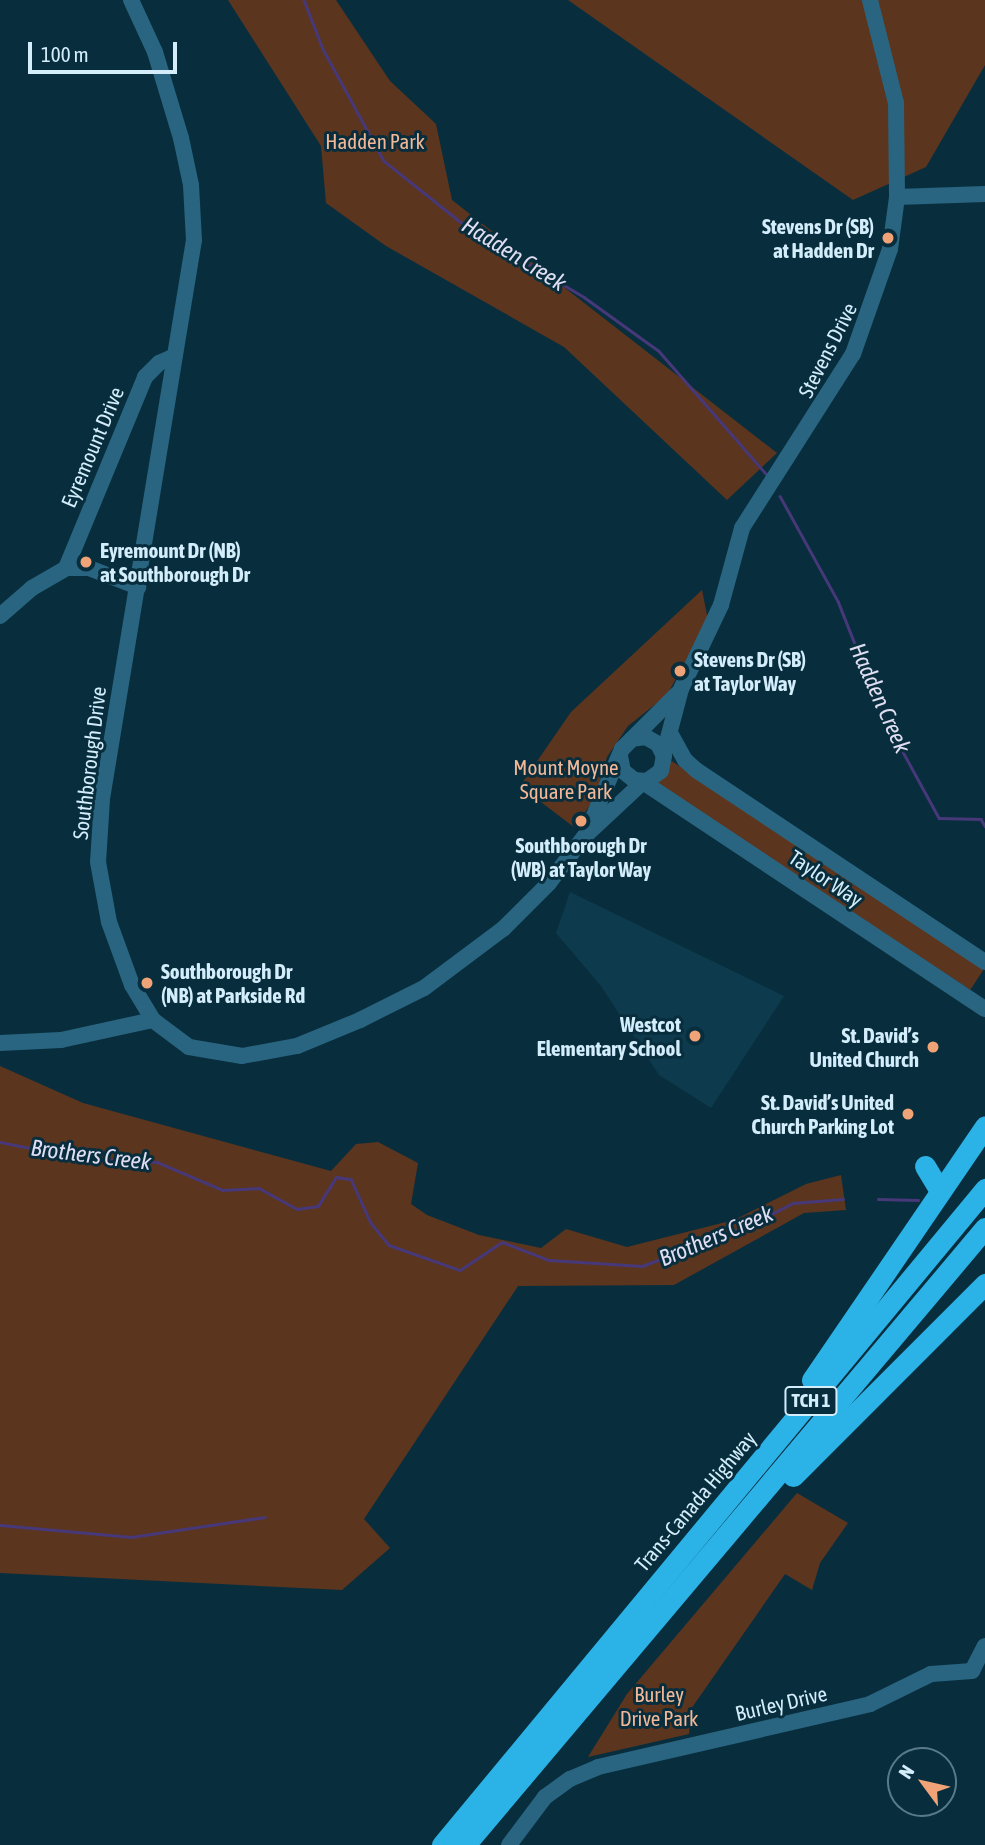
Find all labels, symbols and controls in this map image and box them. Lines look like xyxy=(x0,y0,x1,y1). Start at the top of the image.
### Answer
scale bar xyxy=(32,28,180,72)
text: 100 m xyxy=(41,42,89,66)
park label: Hadden Park xyxy=(325,128,425,154)
water label: Hadden Creek xyxy=(457,211,571,297)
place label: Stevens Dr (SB) at Hadden Dr xyxy=(762,213,874,263)
marker: Stevens Dr (SB) at Hadden Dr xyxy=(880,230,896,246)
street label: Stevens Drive xyxy=(792,298,862,402)
street label: Eyremount Drive xyxy=(55,383,129,511)
place label: Eyremount Dr (NB) at Southborough Dr xyxy=(100,537,250,587)
marker: Eyremount Dr (NB) at Southborough Dr xyxy=(78,554,94,570)
water label: Hadden Creek xyxy=(843,639,917,757)
place label: Stevens Dr (SB) at Taylor Way xyxy=(694,646,806,696)
marker: Stevens Dr (SB) at Taylor Way xyxy=(672,663,688,679)
street label: Southborough Drive xyxy=(67,685,111,841)
park label: Mount Moyne Square Park xyxy=(513,754,619,804)
marker: Southborough Dr (WB) at Taylor Way xyxy=(573,813,589,829)
place label: Southborough Dr (WB) at Taylor Way xyxy=(511,832,651,882)
street label: Taylor Way xyxy=(784,844,868,912)
place label: Southborough Dr (NB) at Parkside Rd xyxy=(161,958,305,1008)
marker: Southborough Dr (NB) at Parkside Rd xyxy=(139,975,155,991)
place label: Westcot Elementary School xyxy=(537,1011,681,1061)
place label: St. David’s United Church xyxy=(810,1022,919,1072)
marker: Westcot Elementary School xyxy=(687,1028,703,1044)
marker: St. David’s United Church xyxy=(925,1039,941,1055)
place label: St. David’s United Church Parking Lot xyxy=(751,1089,894,1139)
marker: St. David’s United Church Parking Lot xyxy=(900,1106,916,1122)
water label: Brothers Creek xyxy=(29,1134,153,1176)
water label: Brothers Creek xyxy=(655,1200,777,1272)
road number: TCH 1 xyxy=(783,1386,839,1416)
street label: Trans-Canada Highway xyxy=(629,1426,761,1576)
street label: Burley Drive xyxy=(733,1680,829,1726)
park label: Burley Drive Park xyxy=(620,1681,698,1731)
north arrow xyxy=(887,1747,957,1817)
text: N xyxy=(894,1761,918,1782)

